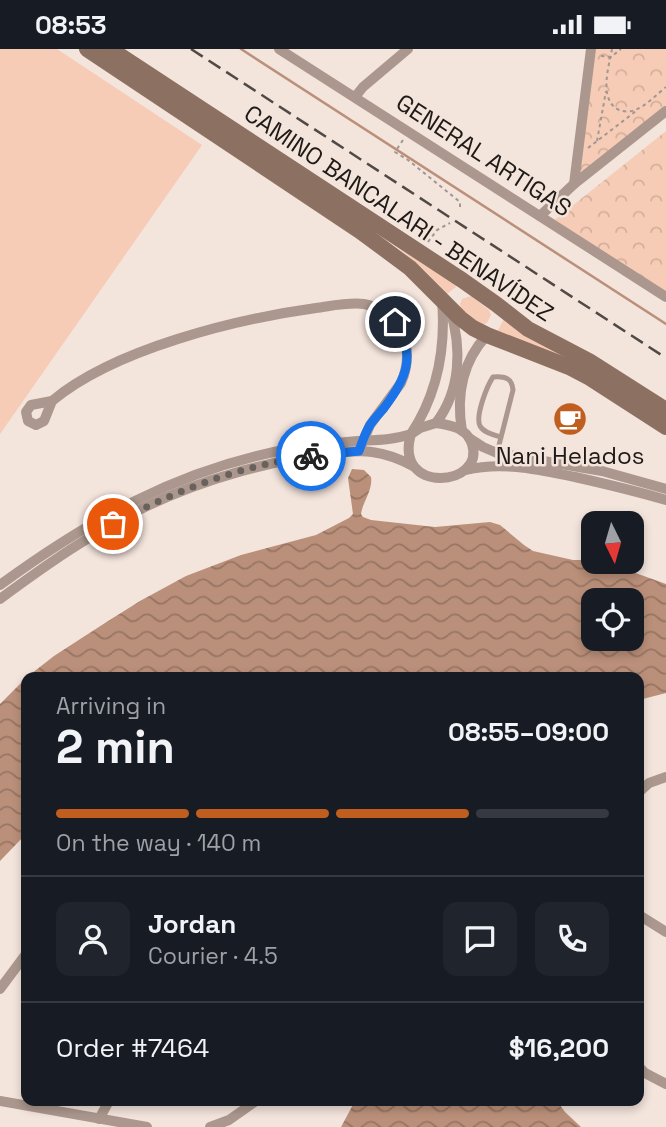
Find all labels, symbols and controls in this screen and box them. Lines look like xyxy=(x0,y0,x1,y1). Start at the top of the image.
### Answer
text: 08:53 xyxy=(35,8,107,42)
street label: GENERAL ARTIGAS xyxy=(390,87,578,223)
street label: CAMINO BANCALARI - BENAVÍDEZ xyxy=(238,98,560,328)
pin xyxy=(365,292,425,352)
icon: home xyxy=(376,303,414,341)
cafe icon: Nani Helados xyxy=(551,400,589,438)
courier xyxy=(276,421,346,491)
icon: bike xyxy=(292,437,330,475)
place label: Nani Helados xyxy=(496,440,644,471)
pin xyxy=(83,494,143,554)
icon: bag xyxy=(94,505,132,543)
north arrow xyxy=(581,511,644,574)
map controls xyxy=(581,511,644,651)
button: locate xyxy=(581,588,644,651)
text: Arriving in xyxy=(56,691,166,721)
text: 08:55–09:00 xyxy=(448,715,609,749)
text: 2 min xyxy=(56,718,175,776)
text: On the way · 140 m xyxy=(56,828,261,858)
button: person xyxy=(56,902,130,976)
button: chat xyxy=(443,902,517,976)
button: phone xyxy=(535,902,609,976)
text: Jordan xyxy=(148,907,236,941)
text: Courier · 4.5 xyxy=(148,941,278,971)
text: Order #7464 xyxy=(56,1031,209,1065)
text: $16,200 xyxy=(509,1031,609,1065)

